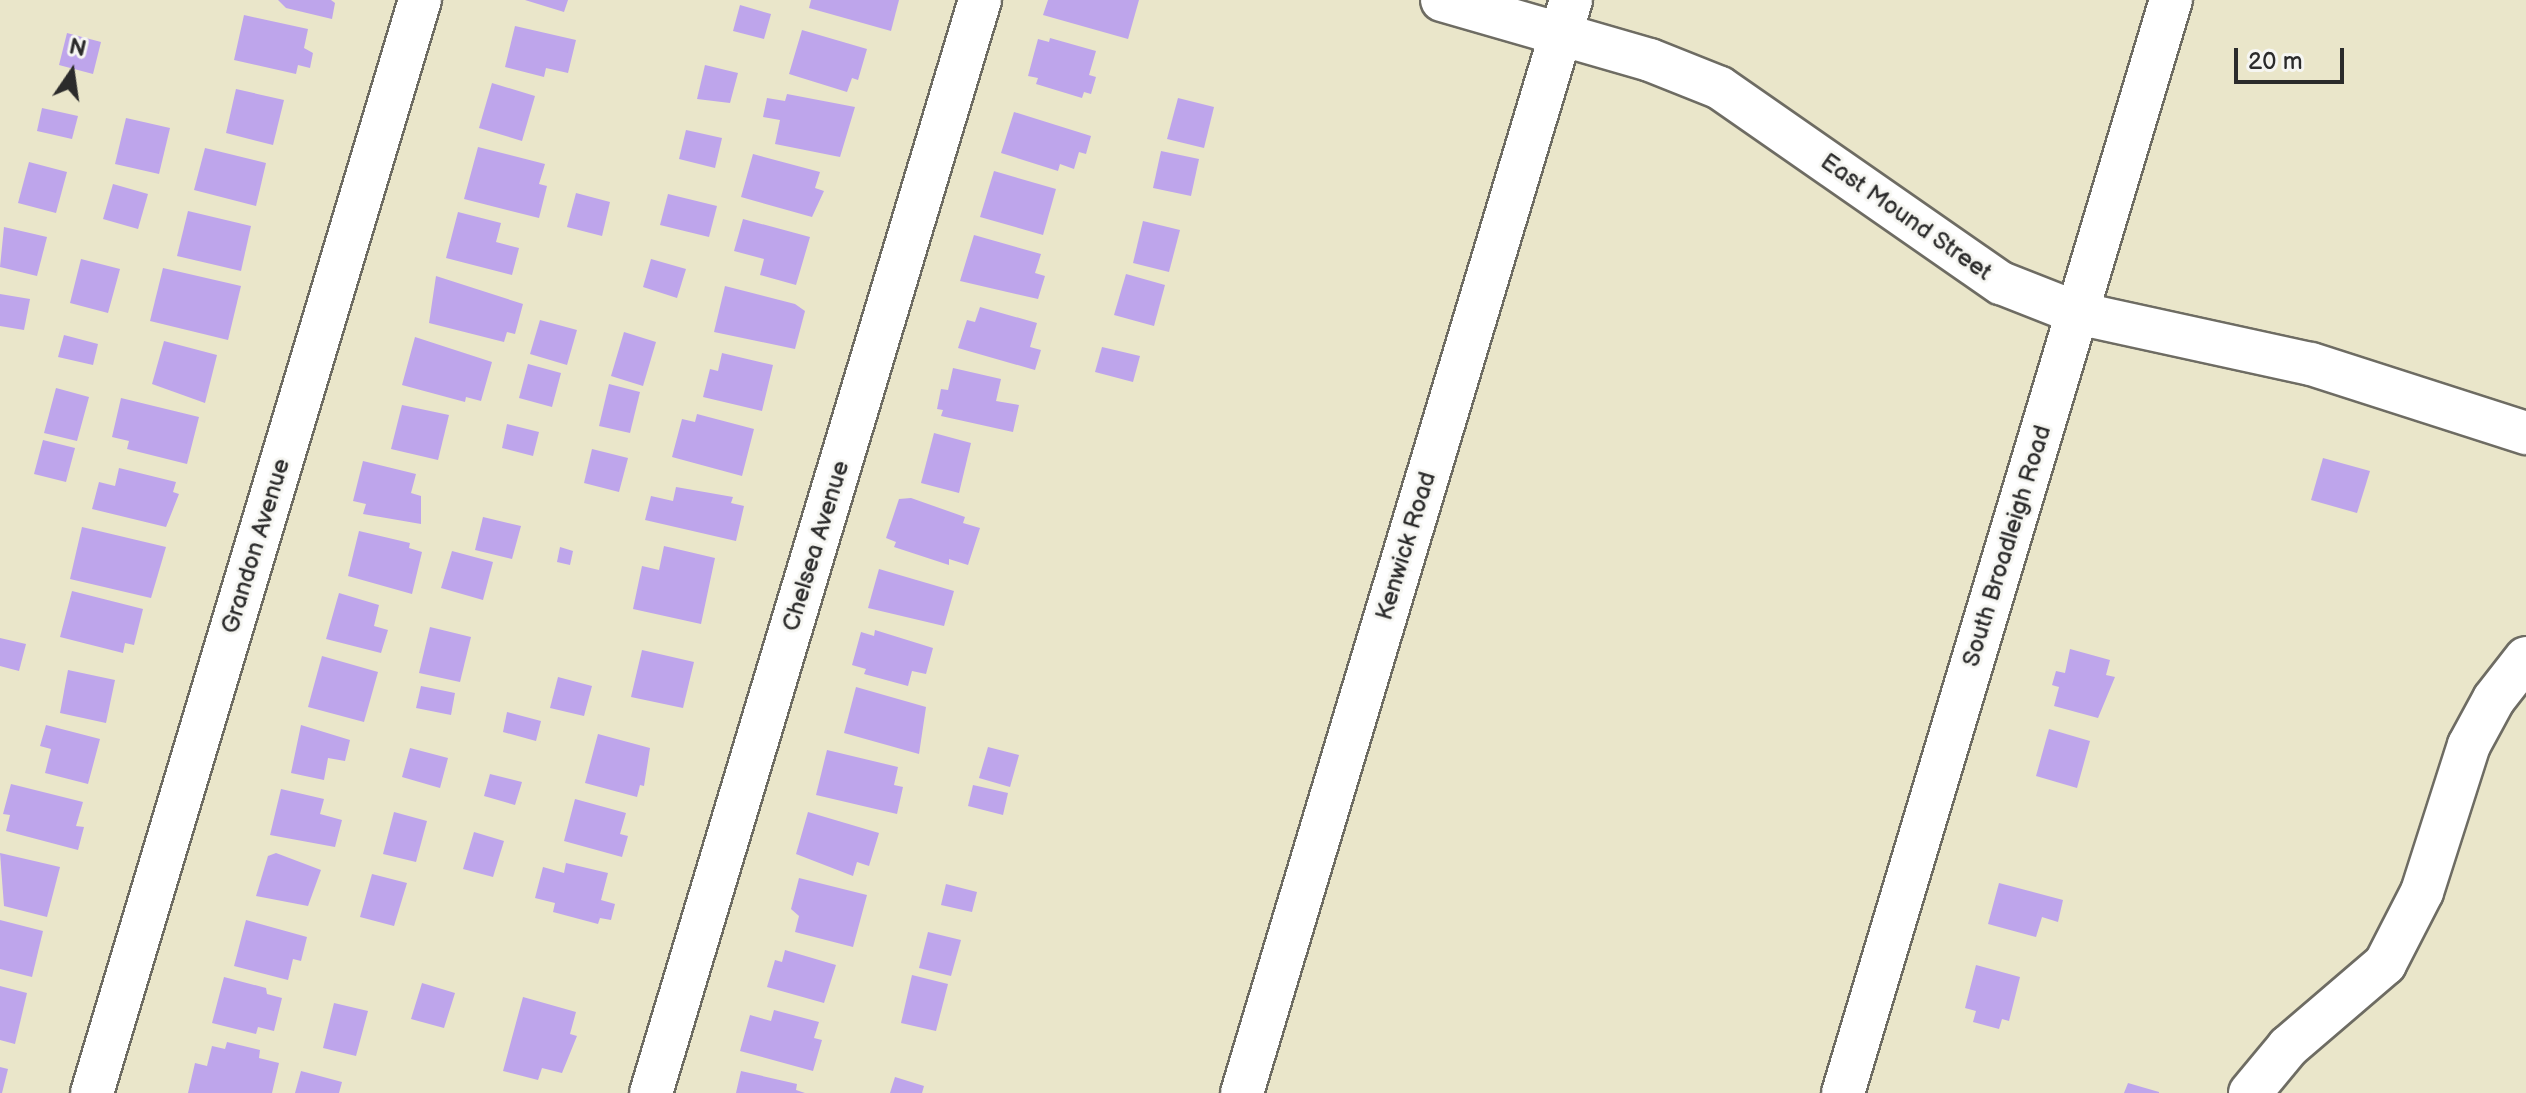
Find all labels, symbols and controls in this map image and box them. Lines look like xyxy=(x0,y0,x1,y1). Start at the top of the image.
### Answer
north arrow xyxy=(32,32,112,112)
scale bar xyxy=(2238,32,2348,82)
text: N xyxy=(66,33,89,63)
text: 20 m xyxy=(2248,47,2303,76)
street label: East Mound Street xyxy=(1815,147,1997,287)
street label: South Broadleigh Road xyxy=(1957,422,2057,670)
street label: Grandon Avenue xyxy=(216,455,296,637)
street label: Chelsea Avenue xyxy=(776,457,856,635)
street label: Kenwick Road xyxy=(1370,468,1442,624)

